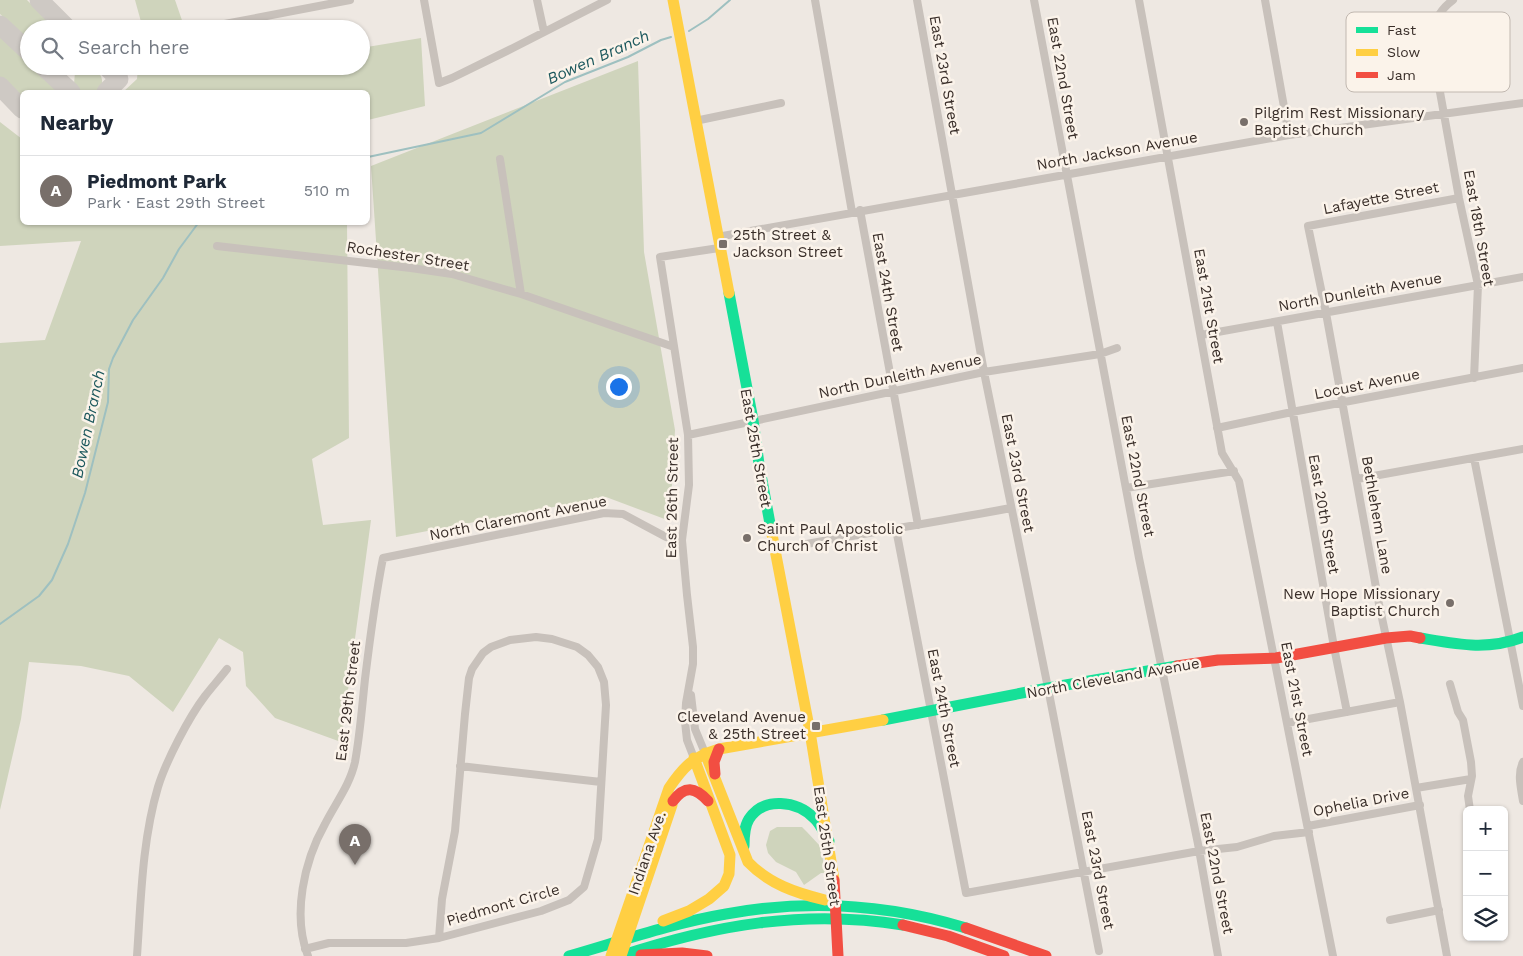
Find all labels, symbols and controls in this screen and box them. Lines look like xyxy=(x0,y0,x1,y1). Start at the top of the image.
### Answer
legend xyxy=(1346,12,1510,92)
street label: East 23rd Street xyxy=(926,14,964,137)
street label: East 22nd Street xyxy=(1043,15,1083,141)
search box xyxy=(20,20,370,75)
text: Fast xyxy=(1387,22,1416,38)
water label: Bowen Branch xyxy=(544,26,652,88)
icon: search xyxy=(38,34,66,62)
text: Search here xyxy=(78,36,189,59)
text: Slow xyxy=(1387,44,1420,60)
text: Jam xyxy=(1387,67,1416,83)
place label: Pilgrim Rest Missionary Baptist Church xyxy=(1254,104,1424,139)
text: Nearby xyxy=(40,110,113,135)
marker: Pilgrim Rest Missionary Baptist Church xyxy=(1238,116,1250,128)
street label: North Jackson Avenue xyxy=(1035,128,1199,174)
street label: East 18th Street xyxy=(1460,168,1498,288)
text: Piedmont Park xyxy=(87,170,227,193)
street label: Lafayette Street xyxy=(1322,178,1441,218)
text: A xyxy=(51,181,61,200)
text: 510 m xyxy=(304,181,350,200)
text: Park · East 29th Street xyxy=(87,193,265,212)
place label: 25th Street & Jackson Street xyxy=(733,226,844,261)
street label: East 24th Street xyxy=(869,231,907,354)
street label: Rochester Street xyxy=(345,237,471,275)
marker: 25th Street & Jackson Street xyxy=(717,238,729,250)
street label: East 21st Street xyxy=(1190,247,1228,366)
street label: North Dunleith Avenue xyxy=(1277,269,1443,315)
street label: North Dunleith Avenue xyxy=(817,350,983,402)
street label: Locust Avenue xyxy=(1313,365,1421,403)
water label: Bowen Branch xyxy=(67,368,109,480)
your location xyxy=(606,374,632,400)
street label: East 25th Street xyxy=(737,387,775,510)
street label: East 23rd Street xyxy=(998,412,1038,535)
street label: East 22nd Street xyxy=(1117,414,1159,539)
street label: East 26th Street xyxy=(662,437,682,559)
street label: East 20th Street xyxy=(1305,453,1344,576)
street label: Bethlehem Lane xyxy=(1358,454,1396,576)
street label: North Claremont Avenue xyxy=(428,492,608,544)
place label: Saint Paul Apostolic Church of Christ xyxy=(757,520,903,555)
marker: Saint Paul Apostolic Church of Christ xyxy=(741,532,753,544)
place label: New Hope Missionary Baptist Church xyxy=(1283,585,1440,620)
marker: New Hope Missionary Baptist Church xyxy=(1444,597,1456,609)
street label: East 29th Street xyxy=(332,639,364,762)
street label: East 21st Street xyxy=(1277,640,1317,759)
street label: East 24th Street xyxy=(924,647,964,770)
street label: North Cleveland Avenue xyxy=(1025,654,1201,702)
place label: Cleveland Avenue & 25th Street xyxy=(677,708,807,743)
marker: Cleveland Avenue & 25th Street xyxy=(810,720,822,732)
street label: Ophelia Drive xyxy=(1311,784,1411,820)
street label: East 25th Street xyxy=(810,785,844,908)
map controls xyxy=(1463,806,1508,941)
button: + xyxy=(1463,806,1508,851)
street label: Indiana Ave. xyxy=(624,809,670,897)
street label: East 23rd Street xyxy=(1078,809,1118,932)
street label: East 22nd Street xyxy=(1196,811,1238,936)
pin: A xyxy=(339,824,371,865)
button: − xyxy=(1463,851,1508,896)
street label: Piedmont Circle xyxy=(444,880,562,930)
button: layers xyxy=(1463,896,1508,941)

